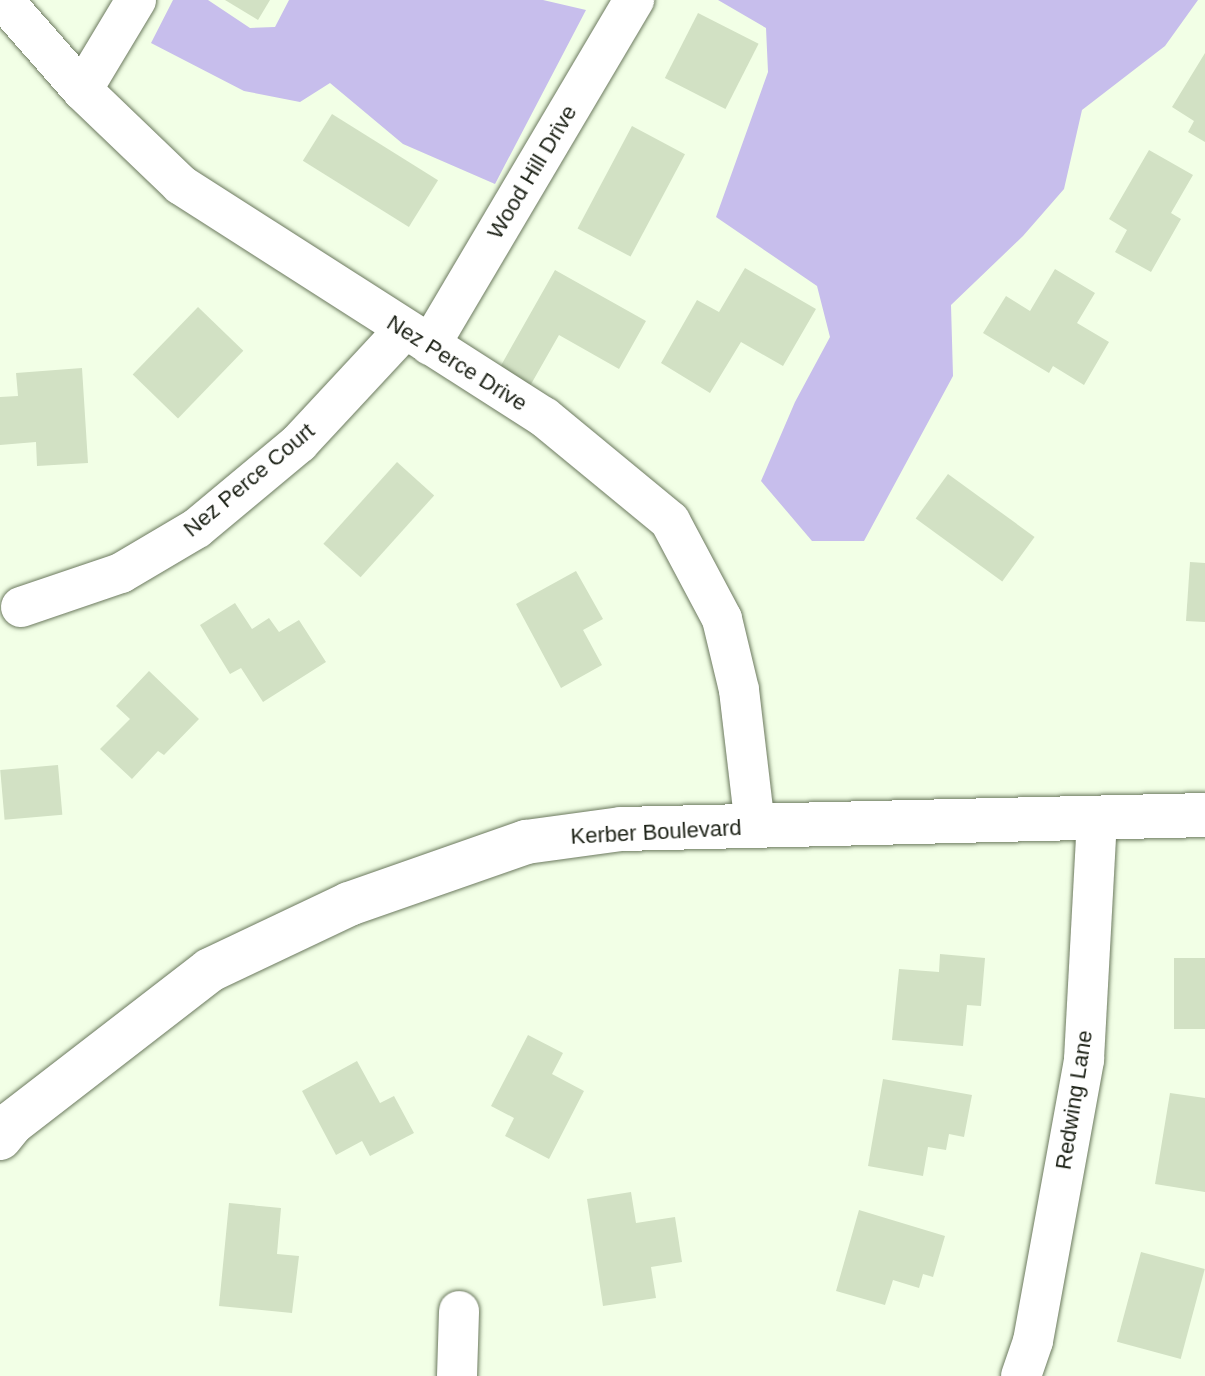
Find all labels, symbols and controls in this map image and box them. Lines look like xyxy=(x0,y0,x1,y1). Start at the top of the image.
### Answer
street label: Wood Hill Drive xyxy=(482,100,582,244)
street label: Nez Perce Drive xyxy=(382,309,532,417)
street label: Nez Perce Court xyxy=(178,418,320,542)
street label: Kerber Boulevard xyxy=(570,814,742,850)
street label: Redwing Lane xyxy=(1050,1028,1098,1172)

